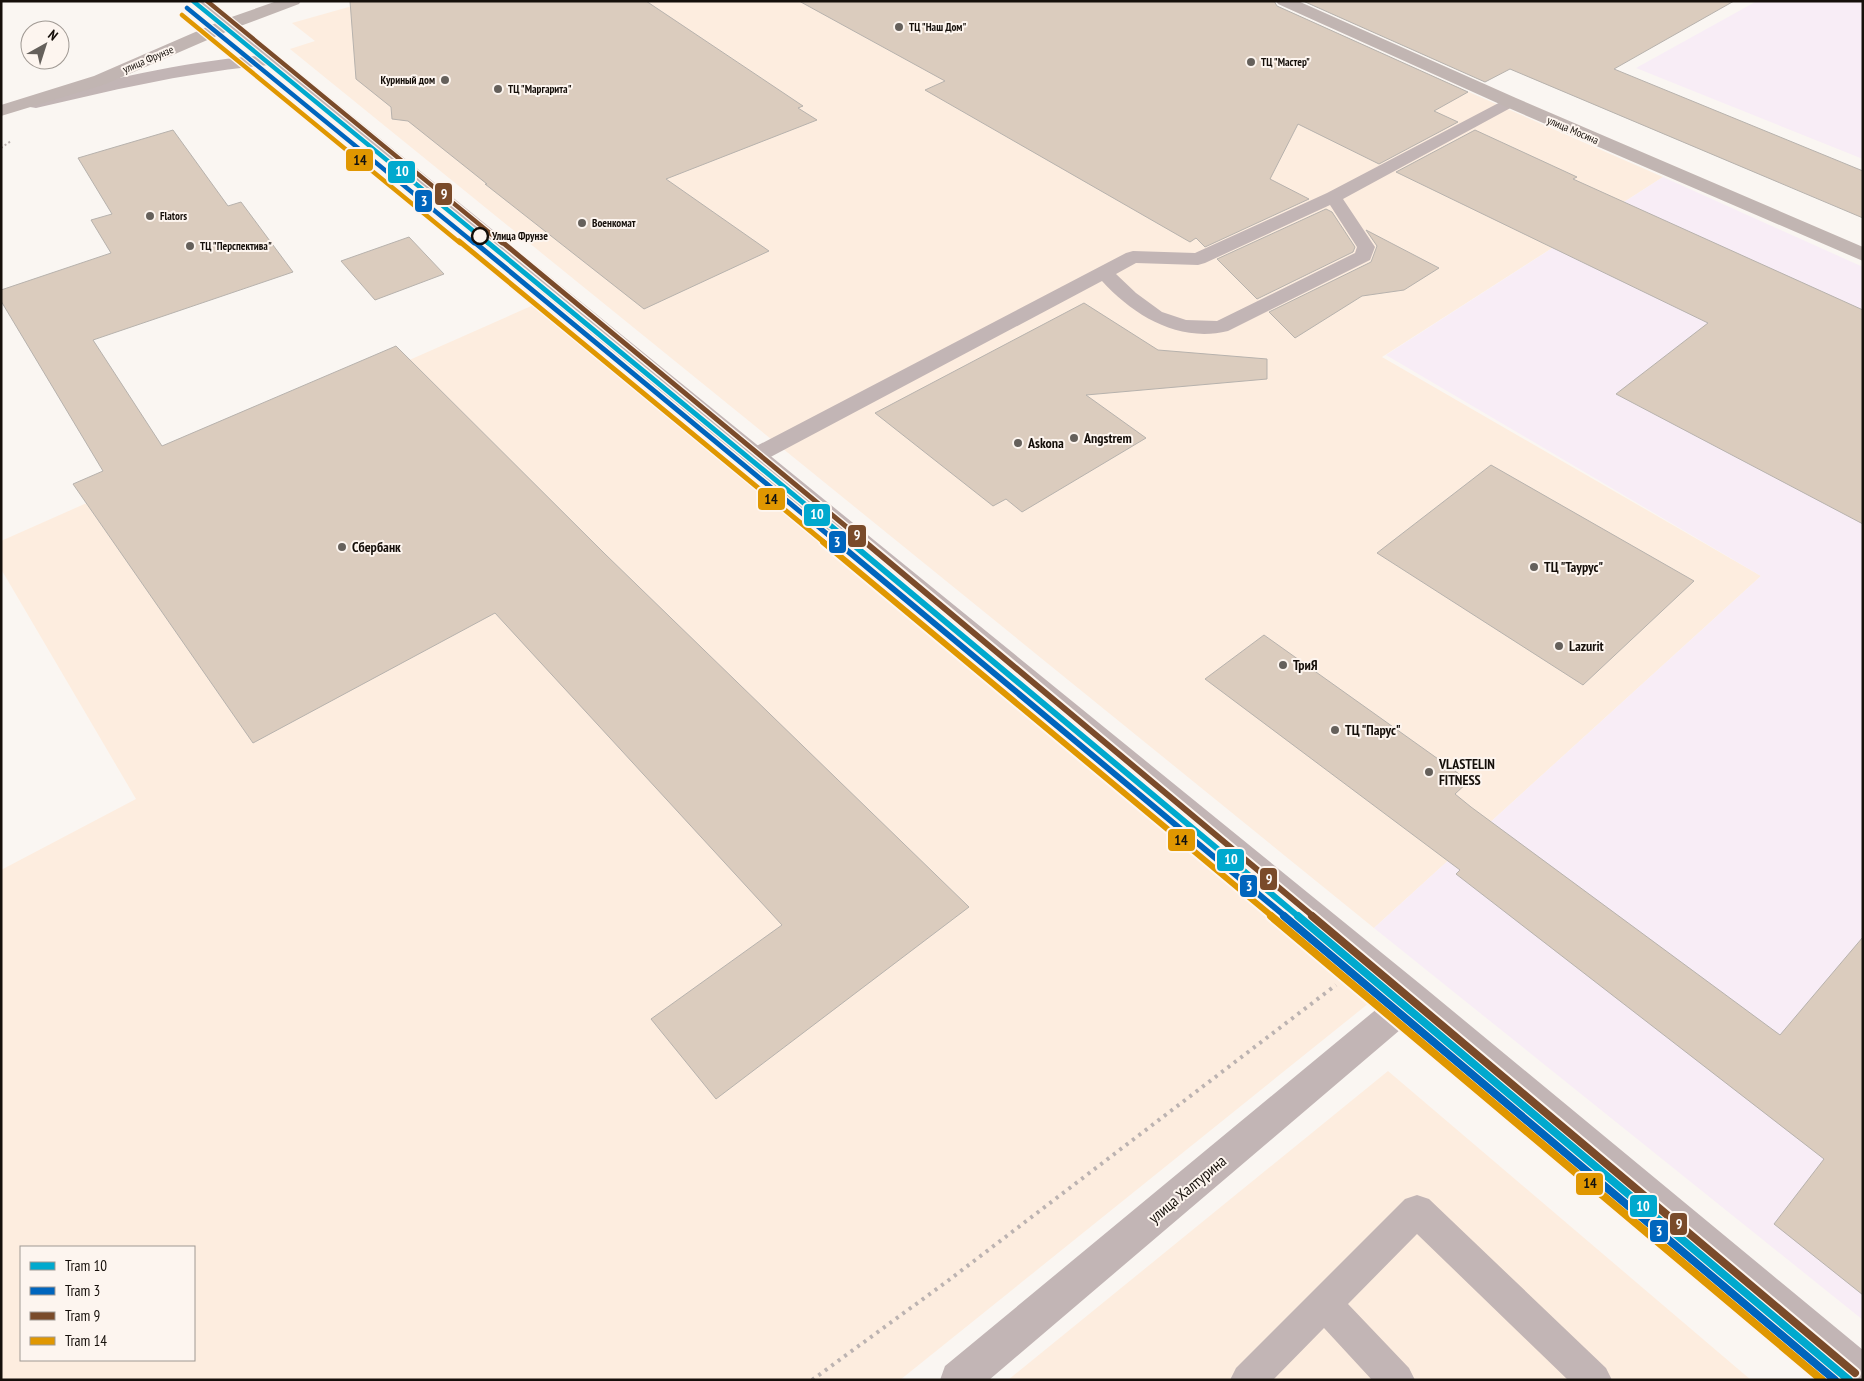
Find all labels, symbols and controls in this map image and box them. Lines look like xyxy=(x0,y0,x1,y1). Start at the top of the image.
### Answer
north arrow xyxy=(20,20,70,70)
place label: ТЦ "Наш Дом" xyxy=(909,20,966,34)
marker: ТЦ "Наш Дом" xyxy=(893,21,905,33)
text: N xyxy=(45,26,62,44)
street label: улица Фрунзе xyxy=(120,42,176,76)
place label: ТЦ "Мастер" xyxy=(1261,55,1310,69)
marker: ТЦ "Мастер" xyxy=(1245,56,1257,68)
place label: Куриный дом xyxy=(380,73,435,87)
marker: Куриный дом xyxy=(439,74,451,86)
place label: ТЦ "Маргарита" xyxy=(508,82,572,96)
marker: ТЦ "Маргарита" xyxy=(492,83,504,95)
street label: улица Мосина xyxy=(1545,113,1601,147)
line badge: 14 xyxy=(345,148,374,172)
text: 14 xyxy=(353,151,367,169)
line badge: 10 xyxy=(387,160,416,184)
text: 10 xyxy=(395,162,409,180)
line badge: 9 xyxy=(434,182,453,206)
text: 9 xyxy=(441,185,448,203)
line badge: 3 xyxy=(414,189,433,213)
text: 3 xyxy=(421,192,427,210)
place label: Flators xyxy=(160,209,187,223)
marker: Flators xyxy=(144,210,156,222)
place label: Военкомат xyxy=(592,216,636,230)
marker: Военкомат xyxy=(576,217,588,229)
marker: Улица Фрунзе xyxy=(471,227,489,245)
place label: Улица Фрунзе xyxy=(491,229,548,243)
place label: ТЦ "Перспектива" xyxy=(200,239,272,253)
marker: ТЦ "Перспектива" xyxy=(184,240,196,252)
place label: Angstrem xyxy=(1083,429,1132,447)
marker: Angstrem xyxy=(1068,432,1080,444)
place label: Askona xyxy=(1027,434,1064,452)
marker: Askona xyxy=(1012,437,1024,449)
line badge: 14 xyxy=(757,487,786,511)
text: 14 xyxy=(764,490,778,508)
line badge: 10 xyxy=(803,503,831,527)
text: 10 xyxy=(810,505,824,523)
line badge: 9 xyxy=(847,524,867,548)
text: 9 xyxy=(854,526,861,544)
line badge: 3 xyxy=(828,530,847,554)
text: 3 xyxy=(834,533,840,551)
place label: Сбербанк xyxy=(352,538,401,556)
marker: Сбербанк xyxy=(336,541,348,553)
place label: ТЦ "Таурус" xyxy=(1544,558,1603,576)
marker: ТЦ "Таурус" xyxy=(1528,561,1540,573)
place label: Lazurit xyxy=(1569,637,1604,655)
marker: Lazurit xyxy=(1553,640,1565,652)
place label: ТриЯ xyxy=(1293,656,1318,674)
marker: ТриЯ xyxy=(1277,659,1289,671)
place label: ТЦ "Парус" xyxy=(1345,721,1401,739)
marker: ТЦ "Парус" xyxy=(1329,724,1341,736)
place label: VLASTELIN FITNESS xyxy=(1438,755,1495,789)
marker: VLASTELIN FITNESS xyxy=(1423,766,1435,778)
line badge: 14 xyxy=(1167,828,1196,852)
text: 14 xyxy=(1174,831,1188,849)
line badge: 10 xyxy=(1216,848,1245,872)
text: 10 xyxy=(1224,850,1238,868)
line badge: 9 xyxy=(1259,867,1278,891)
text: 9 xyxy=(1266,870,1273,888)
line badge: 3 xyxy=(1239,874,1258,898)
text: 3 xyxy=(1246,877,1252,895)
street label: улица Халтурина xyxy=(1144,1151,1230,1227)
line badge: 14 xyxy=(1575,1172,1604,1196)
text: 14 xyxy=(1583,1174,1597,1192)
line badge: 10 xyxy=(1629,1194,1658,1218)
text: 10 xyxy=(1636,1197,1650,1215)
line badge: 9 xyxy=(1669,1212,1688,1236)
text: 9 xyxy=(1676,1215,1683,1233)
line badge: 3 xyxy=(1649,1219,1669,1243)
text: 3 xyxy=(1656,1222,1662,1240)
legend xyxy=(20,1246,195,1361)
text: Tram 10 xyxy=(65,1256,107,1275)
text: Tram 3 xyxy=(65,1281,100,1300)
text: Tram 9 xyxy=(65,1306,100,1325)
text: Tram 14 xyxy=(65,1331,107,1350)

